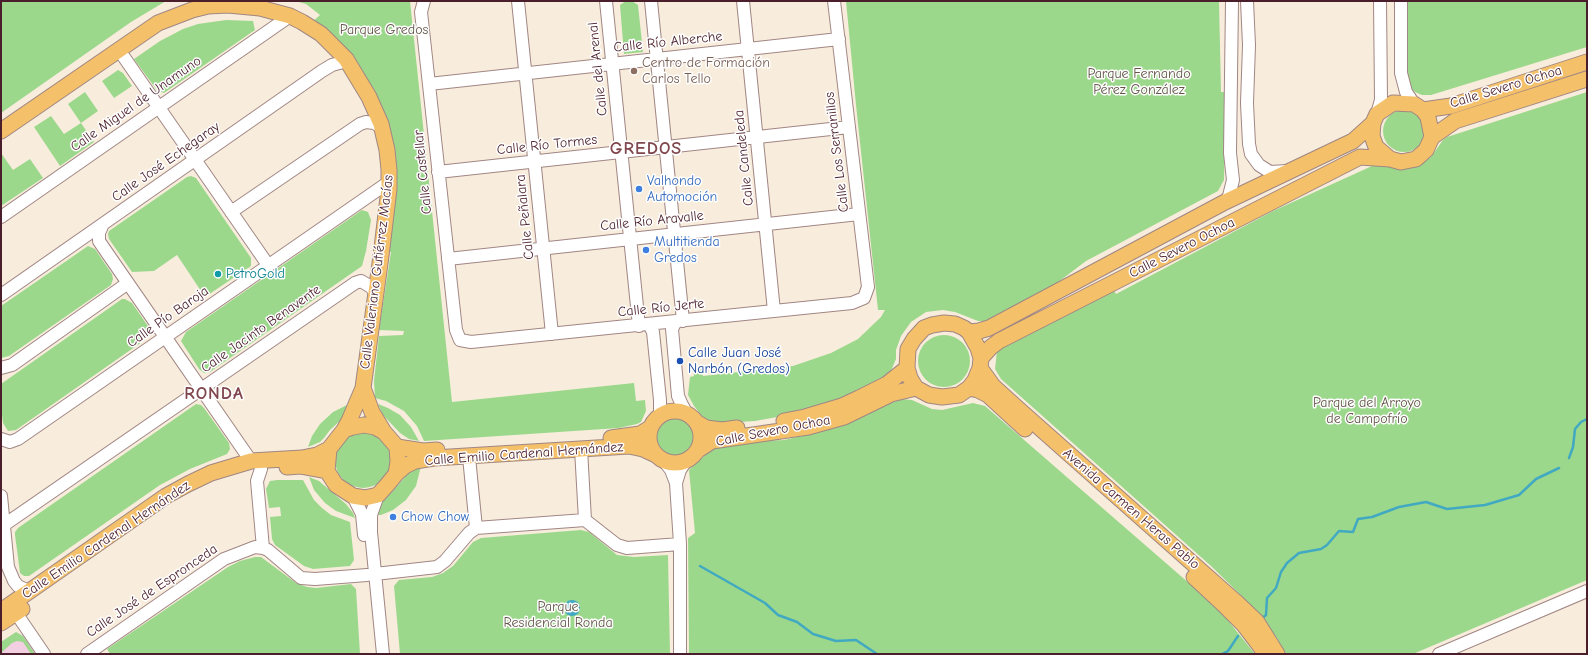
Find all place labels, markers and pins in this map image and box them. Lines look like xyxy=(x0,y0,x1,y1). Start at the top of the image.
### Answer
place label: Centro de Formación Carlos Tello xyxy=(642,55,770,88)
marker: Centro de Formación Carlos Tello xyxy=(629,66,639,76)
place label: Valhondo Automoción xyxy=(647,173,717,206)
marker: Valhondo Automoción xyxy=(634,184,644,194)
place label: Multitienda Gredos xyxy=(654,234,720,266)
marker: Multitienda Gredos xyxy=(641,245,651,255)
place label: PetroGold xyxy=(226,266,285,282)
marker: PetroGold xyxy=(213,269,223,279)
place label: Calle Juan José Narbón (Gredos) xyxy=(688,345,790,378)
marker: Calle Juan José Narbón (Gredos) xyxy=(675,356,685,366)
place label: Chow Chow xyxy=(401,509,469,525)
marker: Chow Chow xyxy=(388,512,398,522)

